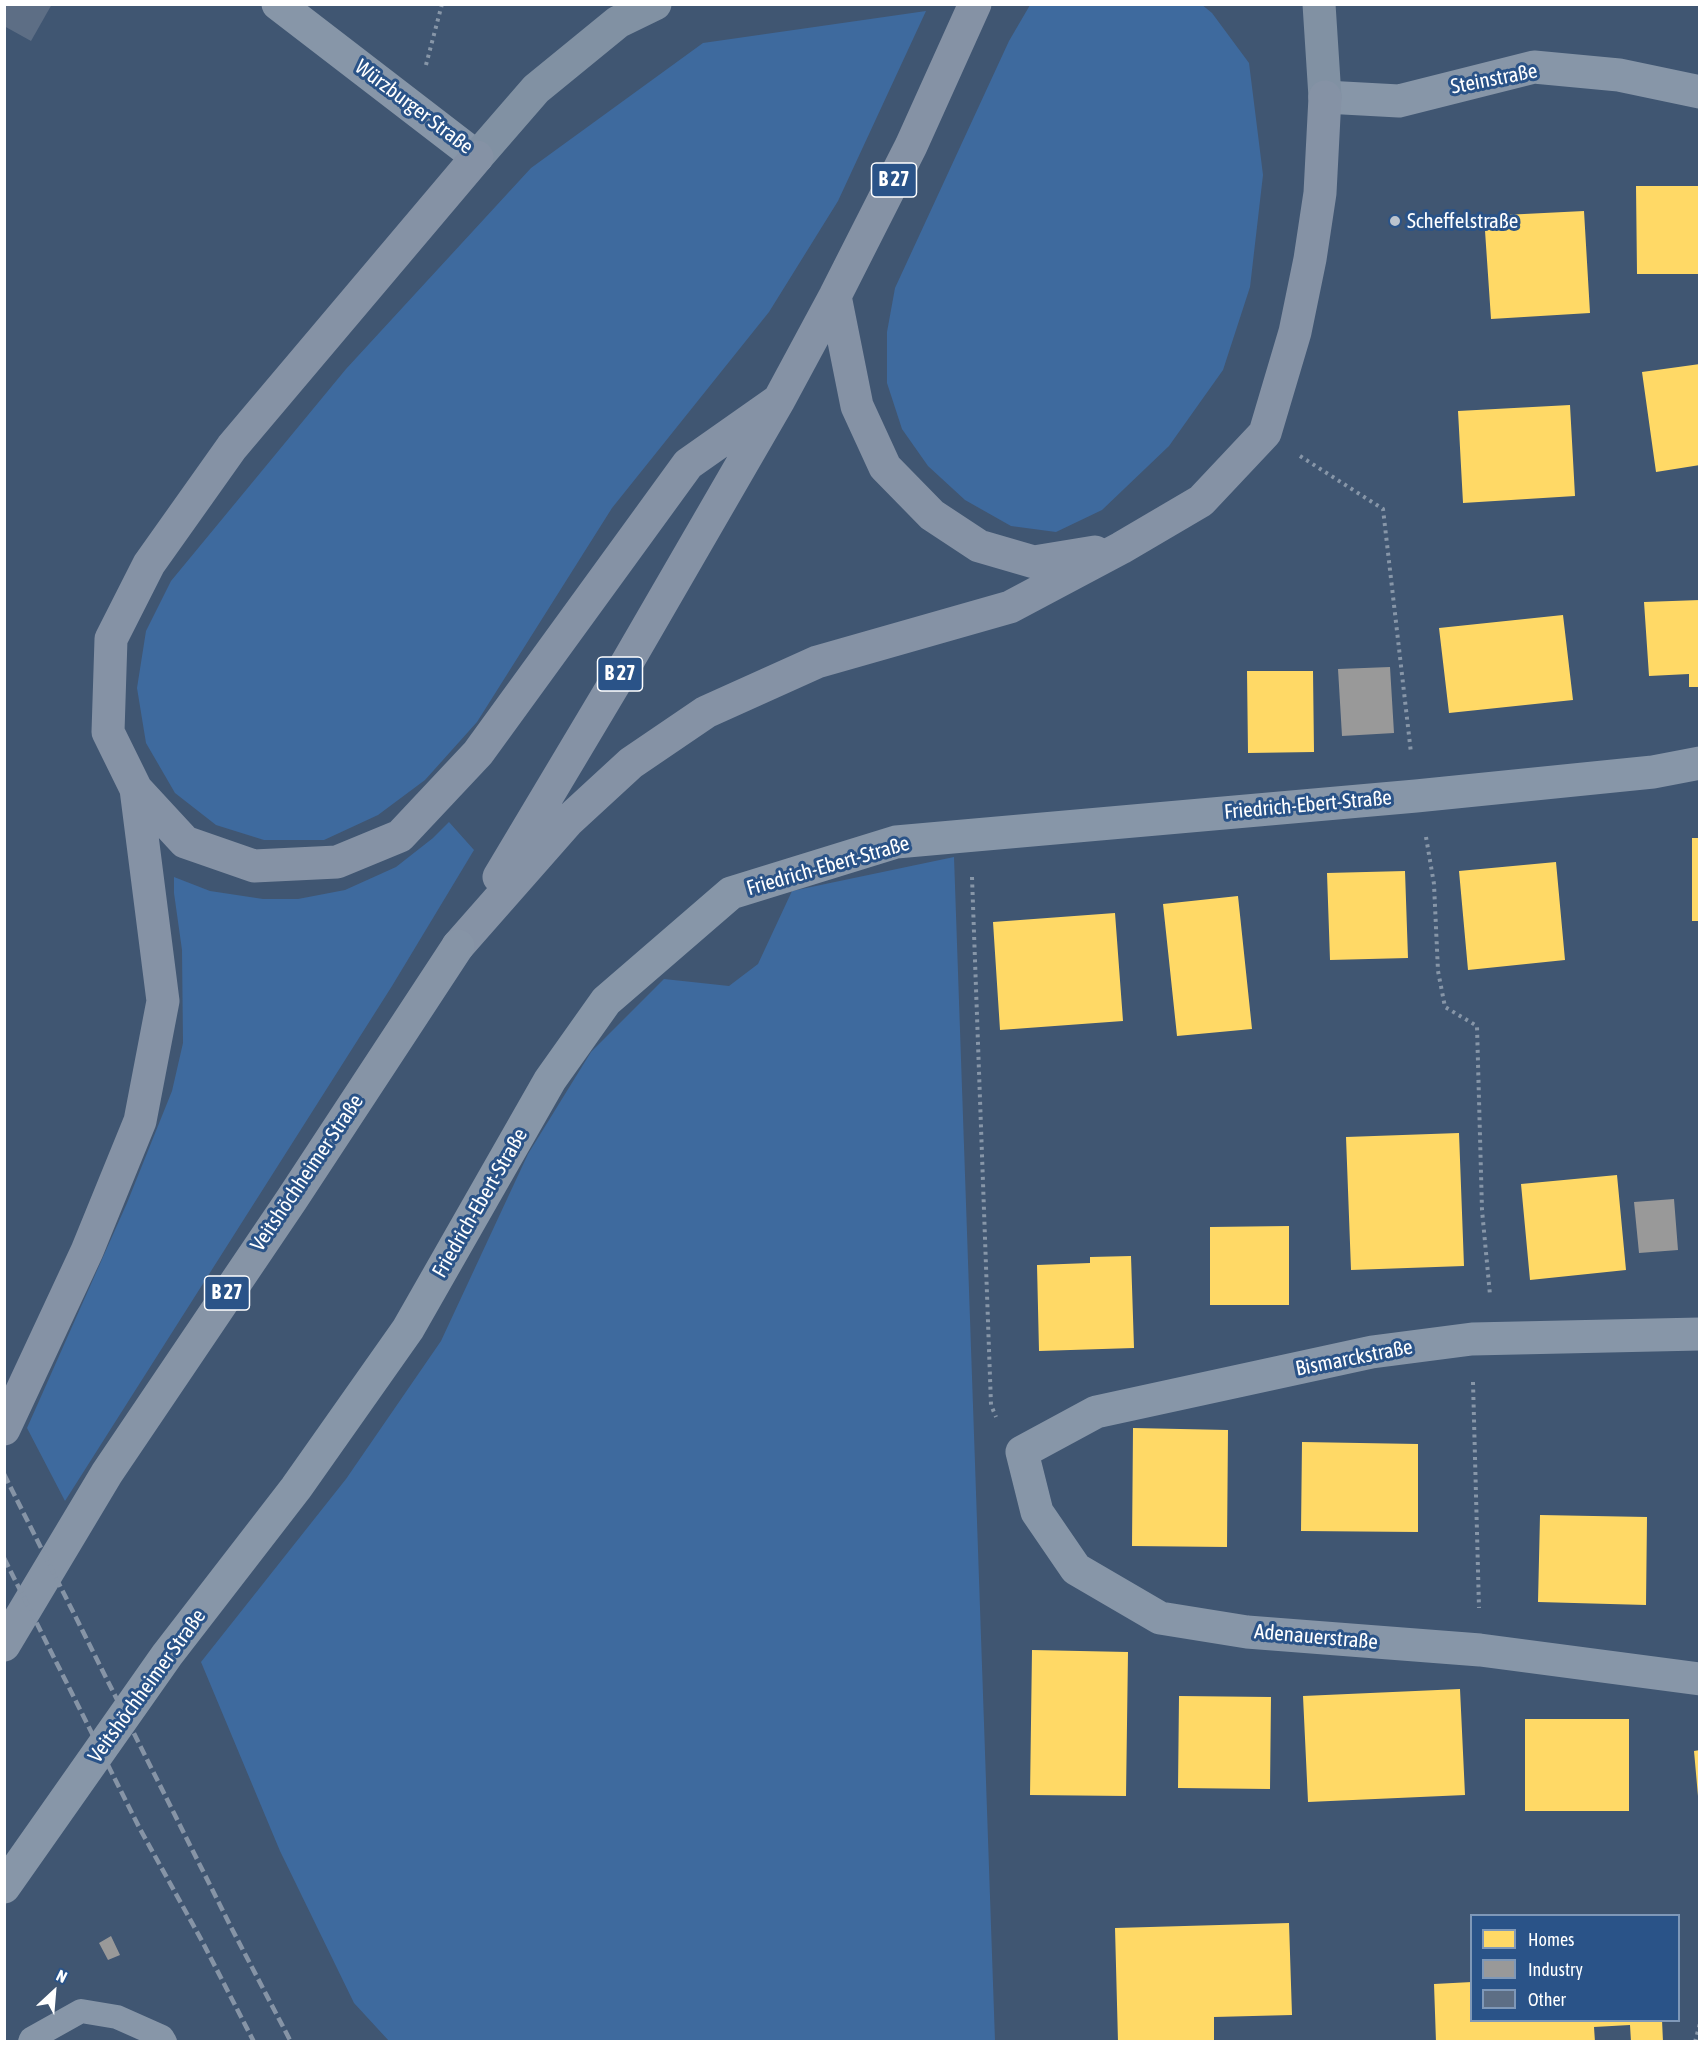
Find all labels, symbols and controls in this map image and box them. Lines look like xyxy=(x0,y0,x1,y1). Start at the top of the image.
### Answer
street label: Würzburger Straße xyxy=(350,54,478,160)
street label: Steinstraße xyxy=(1449,58,1539,100)
road number: B 27 xyxy=(872,163,916,197)
place label: Scheffelstraße xyxy=(1407,208,1518,234)
marker: Scheffelstraße xyxy=(1388,214,1402,228)
road number: B 27 xyxy=(598,657,642,691)
street label: Friedrich-Ebert-Straße xyxy=(1223,785,1393,825)
street label: Friedrich-Ebert-Straße xyxy=(744,831,912,901)
street label: Veitshöchheimer Straße xyxy=(245,1090,369,1256)
street label: Friedrich-Ebert-Straße xyxy=(427,1124,533,1282)
road number: B 27 xyxy=(204,1276,250,1310)
street label: Bismarckstraße xyxy=(1293,1334,1415,1382)
street label: Veitshöchheimer Straße xyxy=(83,1604,211,1768)
street label: Adenauerstraße xyxy=(1253,1619,1379,1655)
legend xyxy=(1470,1914,1680,2022)
text: Homes xyxy=(1528,1929,1574,1950)
text: Industry xyxy=(1528,1959,1583,1980)
north arrow xyxy=(24,1962,84,2022)
text: N xyxy=(54,1966,70,1986)
text: Other xyxy=(1528,1989,1566,2010)

